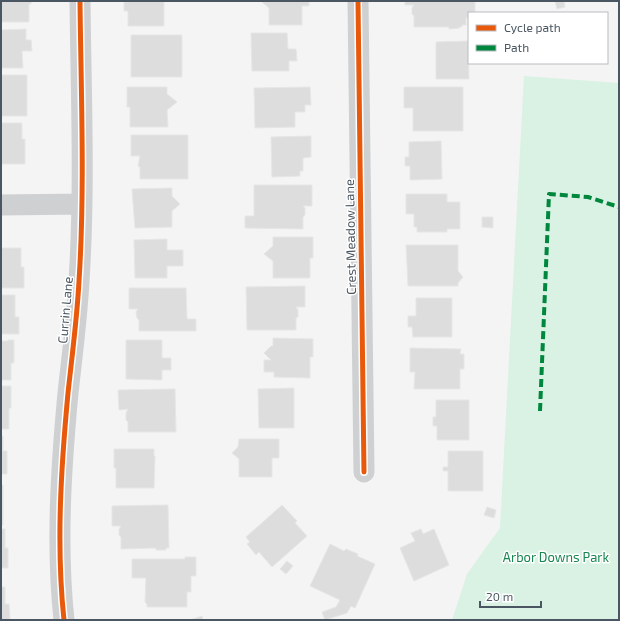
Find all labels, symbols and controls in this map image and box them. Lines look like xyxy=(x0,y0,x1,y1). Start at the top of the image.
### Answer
legend xyxy=(468,12,608,64)
text: Cycle path xyxy=(504,20,561,34)
text: Path xyxy=(504,40,529,54)
street label: Crest Meadow Lane xyxy=(341,179,359,295)
street label: Currin Lane xyxy=(54,276,76,344)
park label: Arbor Downs Park xyxy=(503,549,610,565)
scale bar xyxy=(480,583,541,609)
text: 20 m xyxy=(486,589,513,603)

